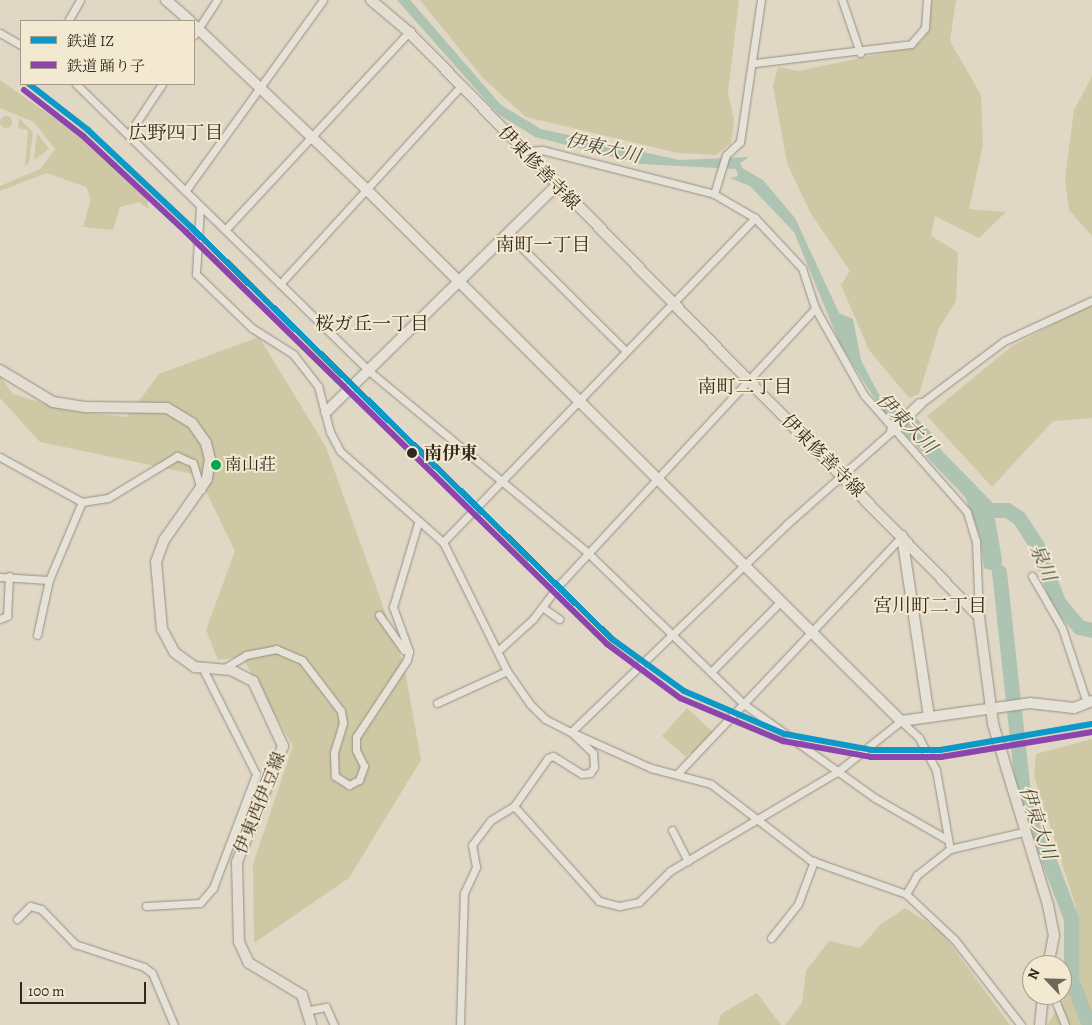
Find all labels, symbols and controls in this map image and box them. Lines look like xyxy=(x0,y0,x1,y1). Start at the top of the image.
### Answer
legend xyxy=(20,20,195,85)
text: 鉄道 IZ xyxy=(67,31,114,51)
text: 鉄道 踊り子 xyxy=(67,56,145,76)
street label: 伊東修善寺線 xyxy=(494,122,584,214)
district label: 広野四丁目 xyxy=(129,123,223,145)
water label: 伊東大川 xyxy=(563,129,643,169)
district label: 南町一丁目 xyxy=(496,235,590,257)
district label: 桜ガ丘一丁目 xyxy=(315,314,429,336)
district label: 南町二丁目 xyxy=(698,377,792,399)
water label: 伊東大川 xyxy=(871,389,941,459)
street label: 伊東修善寺線 xyxy=(777,410,869,502)
place label: 南伊東 xyxy=(424,442,478,464)
marker: 南伊東 xyxy=(404,445,420,461)
place label: 南山荘 xyxy=(225,455,276,475)
marker: 南山荘 xyxy=(211,460,221,470)
water label: 泉川 xyxy=(1024,541,1060,585)
district label: 宮川町二丁目 xyxy=(873,596,987,618)
street label: 伊東西伊豆線 xyxy=(230,749,290,857)
water label: 伊東大川 xyxy=(1014,783,1060,863)
north arrow xyxy=(1022,955,1072,1005)
text: N xyxy=(1023,966,1045,983)
scale bar xyxy=(22,972,149,1004)
text: 100 m xyxy=(28,981,65,1001)

